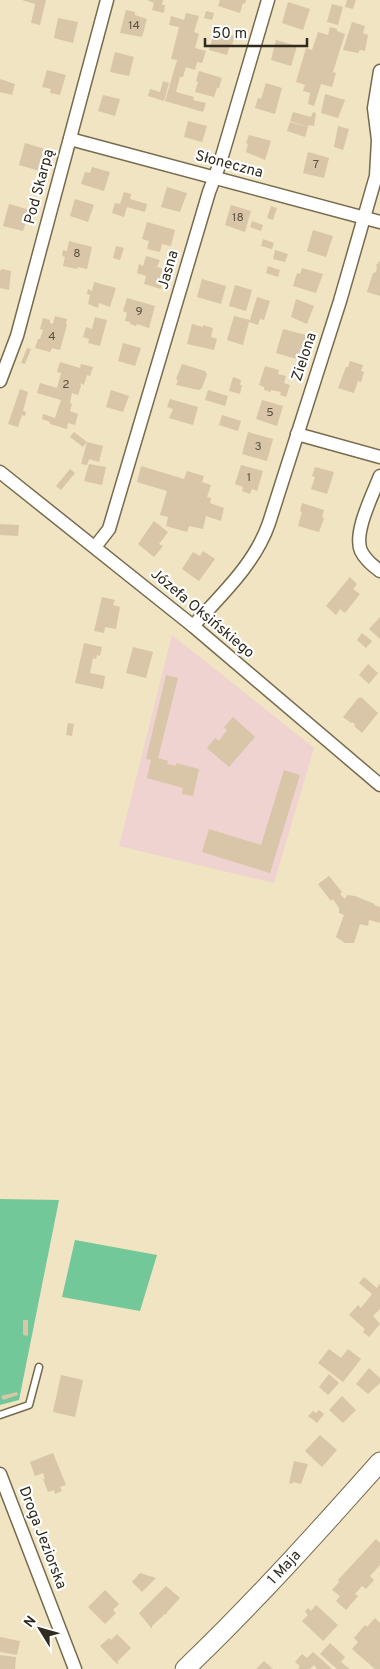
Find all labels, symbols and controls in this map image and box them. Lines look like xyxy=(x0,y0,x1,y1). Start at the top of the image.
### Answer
scale bar xyxy=(205,15,308,47)
house number: 14 xyxy=(128,18,140,34)
text: 50 m xyxy=(212,25,247,44)
street label: Pod Skarpą xyxy=(21,147,59,227)
street label: Słoneczna xyxy=(193,147,265,183)
house number: 7 xyxy=(313,157,319,173)
house number: 18 xyxy=(232,210,244,226)
house number: 8 xyxy=(73,246,81,262)
street label: Jasna xyxy=(154,248,184,292)
house number: 9 xyxy=(135,304,143,320)
house number: 4 xyxy=(48,329,56,345)
street label: Zielona xyxy=(288,330,322,384)
house number: 2 xyxy=(62,377,70,393)
house number: 5 xyxy=(266,405,274,421)
house number: 3 xyxy=(254,439,262,455)
house number: 1 xyxy=(247,470,251,486)
street label: Józefa Oksińskiego xyxy=(146,565,258,663)
street label: Droga Jeziorska xyxy=(14,1484,70,1592)
street label: 1 Maja xyxy=(264,1546,305,1589)
north arrow xyxy=(15,1604,65,1654)
text: N xyxy=(21,1613,41,1631)

